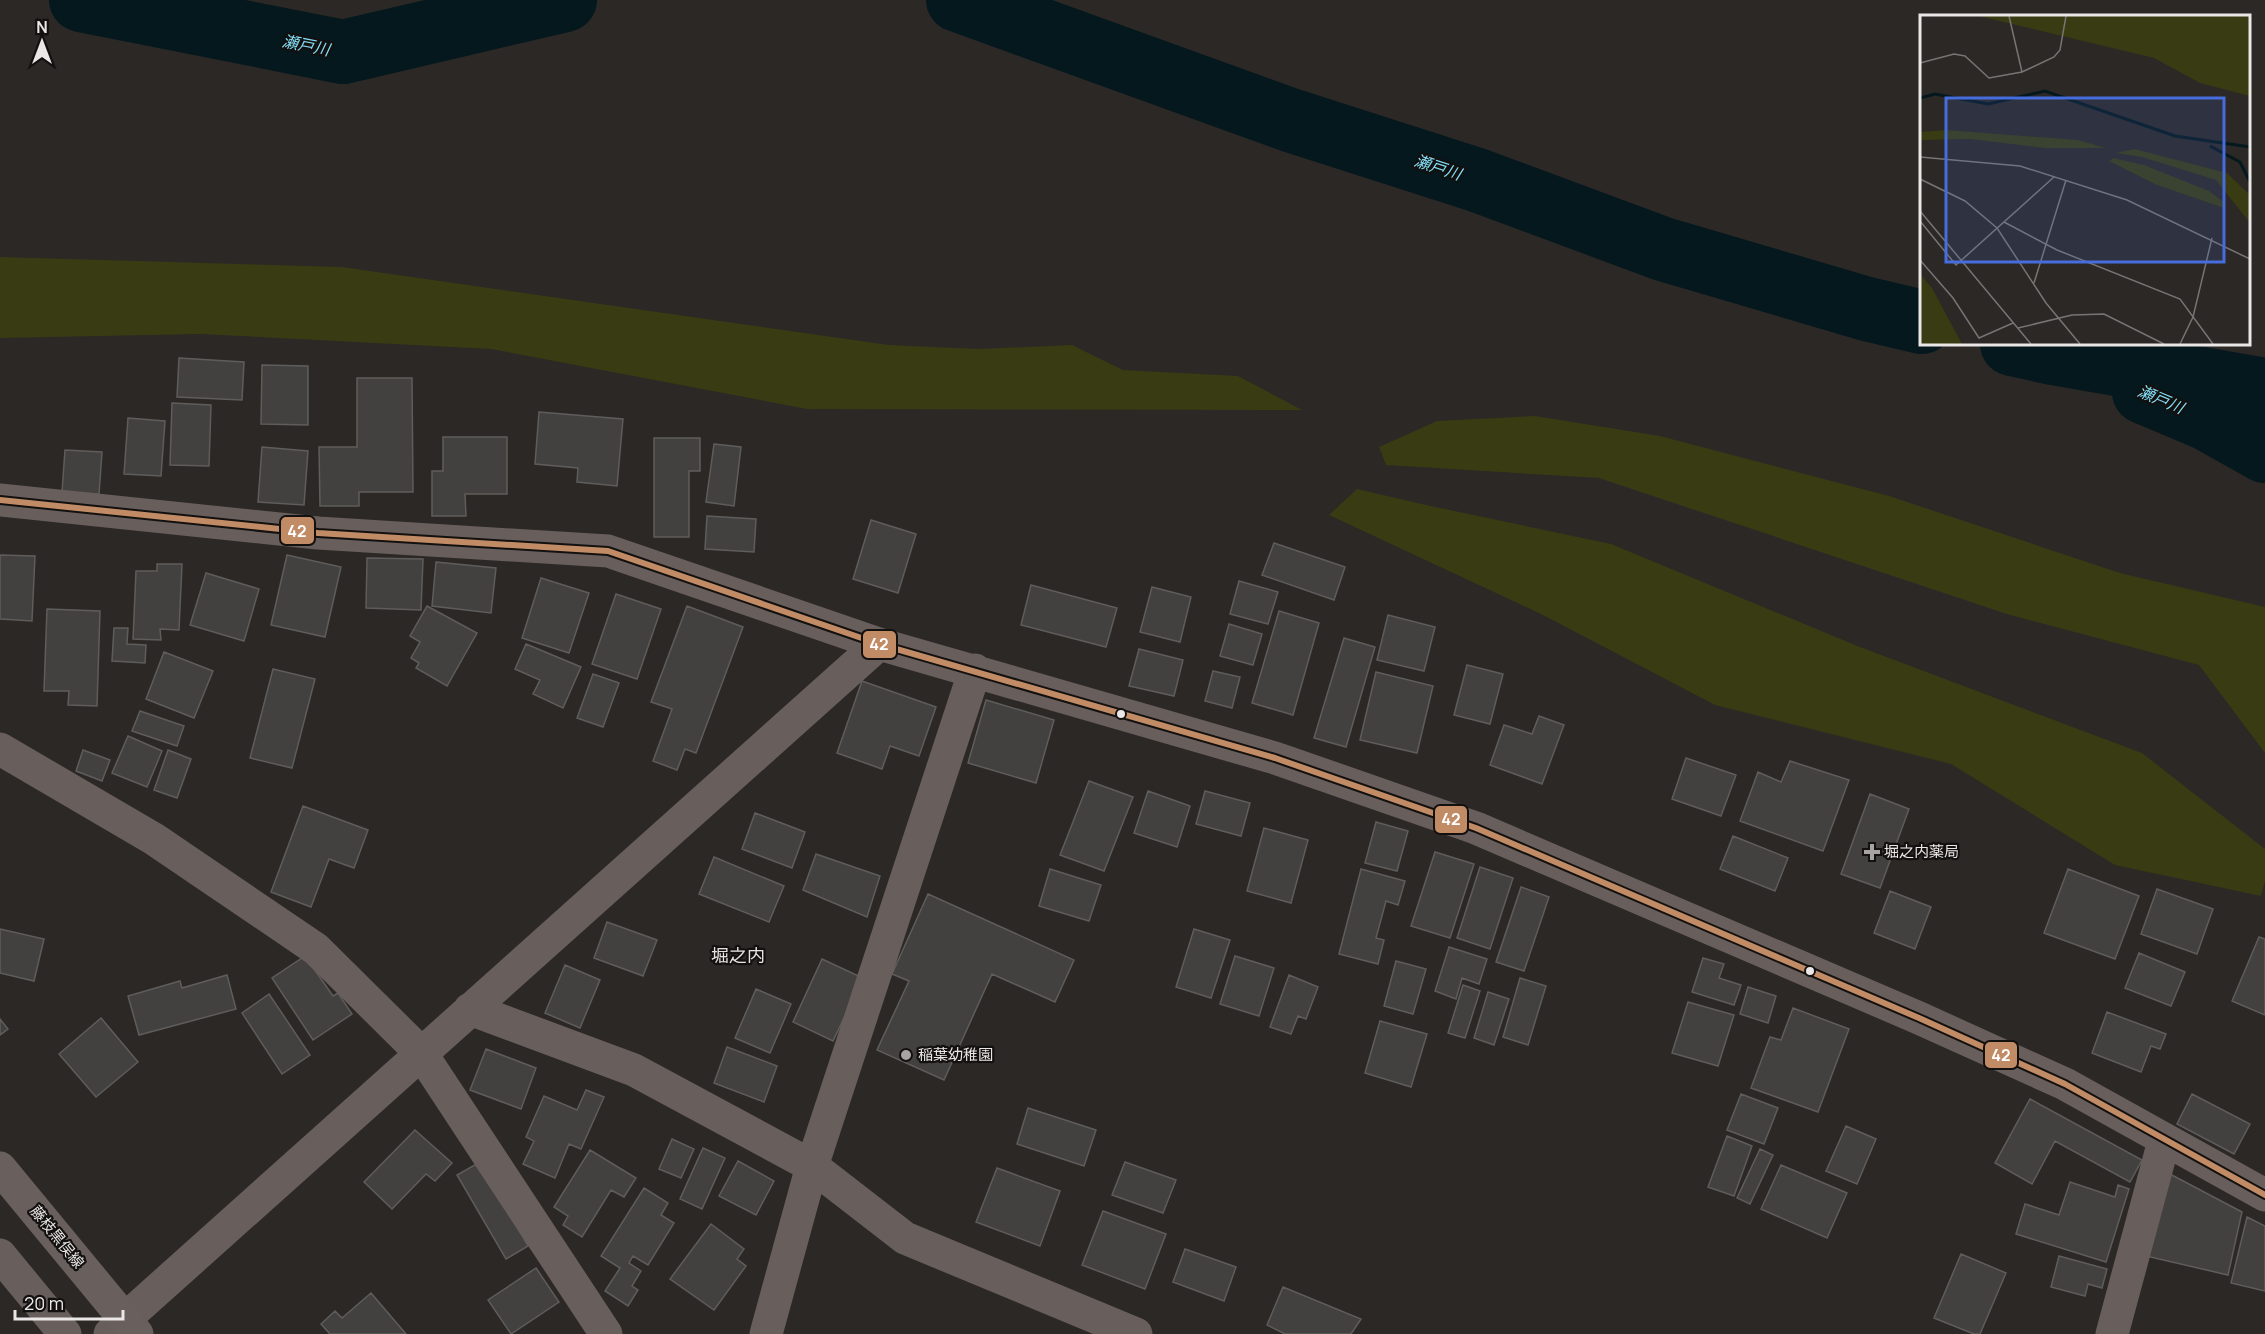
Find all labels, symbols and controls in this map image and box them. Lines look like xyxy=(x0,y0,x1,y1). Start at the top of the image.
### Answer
north arrow xyxy=(12,12,72,72)
inset map xyxy=(1920,15,2250,345)
text: N xyxy=(36,16,48,38)
water label: 瀬戸川 xyxy=(280,30,334,61)
water label: 瀬戸川 xyxy=(1412,149,1466,185)
water label: 瀬戸川 xyxy=(2135,379,2189,419)
line badge: 42 xyxy=(280,516,315,545)
text: 42 xyxy=(287,520,307,542)
line badge: 42 xyxy=(862,630,897,659)
text: 42 xyxy=(869,633,889,655)
unlabelled marker xyxy=(1115,708,1127,720)
line badge: 42 xyxy=(1434,805,1468,834)
text: 42 xyxy=(1441,808,1461,830)
place label: 堀之内薬局 xyxy=(1884,841,1959,862)
marker: 堀之内薬局 xyxy=(1865,845,1879,859)
district label: 堀之内 xyxy=(711,943,765,967)
unlabelled marker xyxy=(1804,965,1816,977)
line badge: 42 xyxy=(1984,1041,2018,1069)
place label: 稲葉幼稚園 xyxy=(918,1044,993,1065)
text: 42 xyxy=(1991,1044,2011,1066)
marker: 稲葉幼稚園 xyxy=(899,1048,913,1062)
street label: 藤枝黒俣線 xyxy=(26,1201,89,1272)
scale bar xyxy=(15,1283,123,1321)
text: 20 m xyxy=(24,1291,64,1315)

